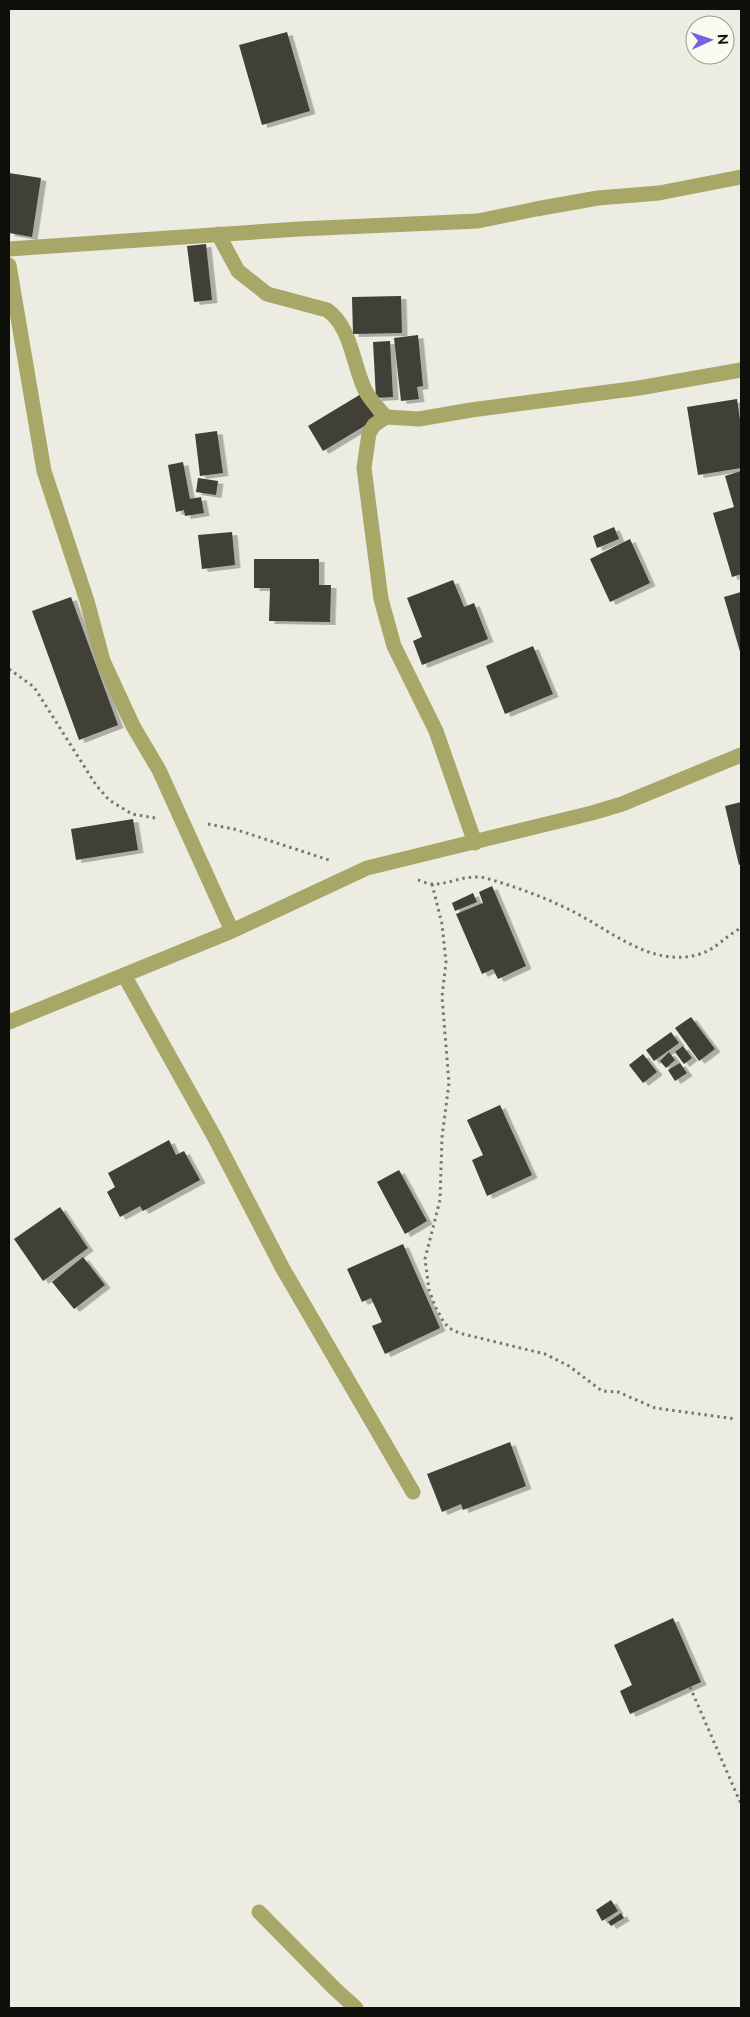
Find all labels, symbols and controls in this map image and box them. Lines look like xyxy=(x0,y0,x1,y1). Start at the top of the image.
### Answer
north arrow xyxy=(685,15,735,65)
text: N xyxy=(715,34,731,45)

